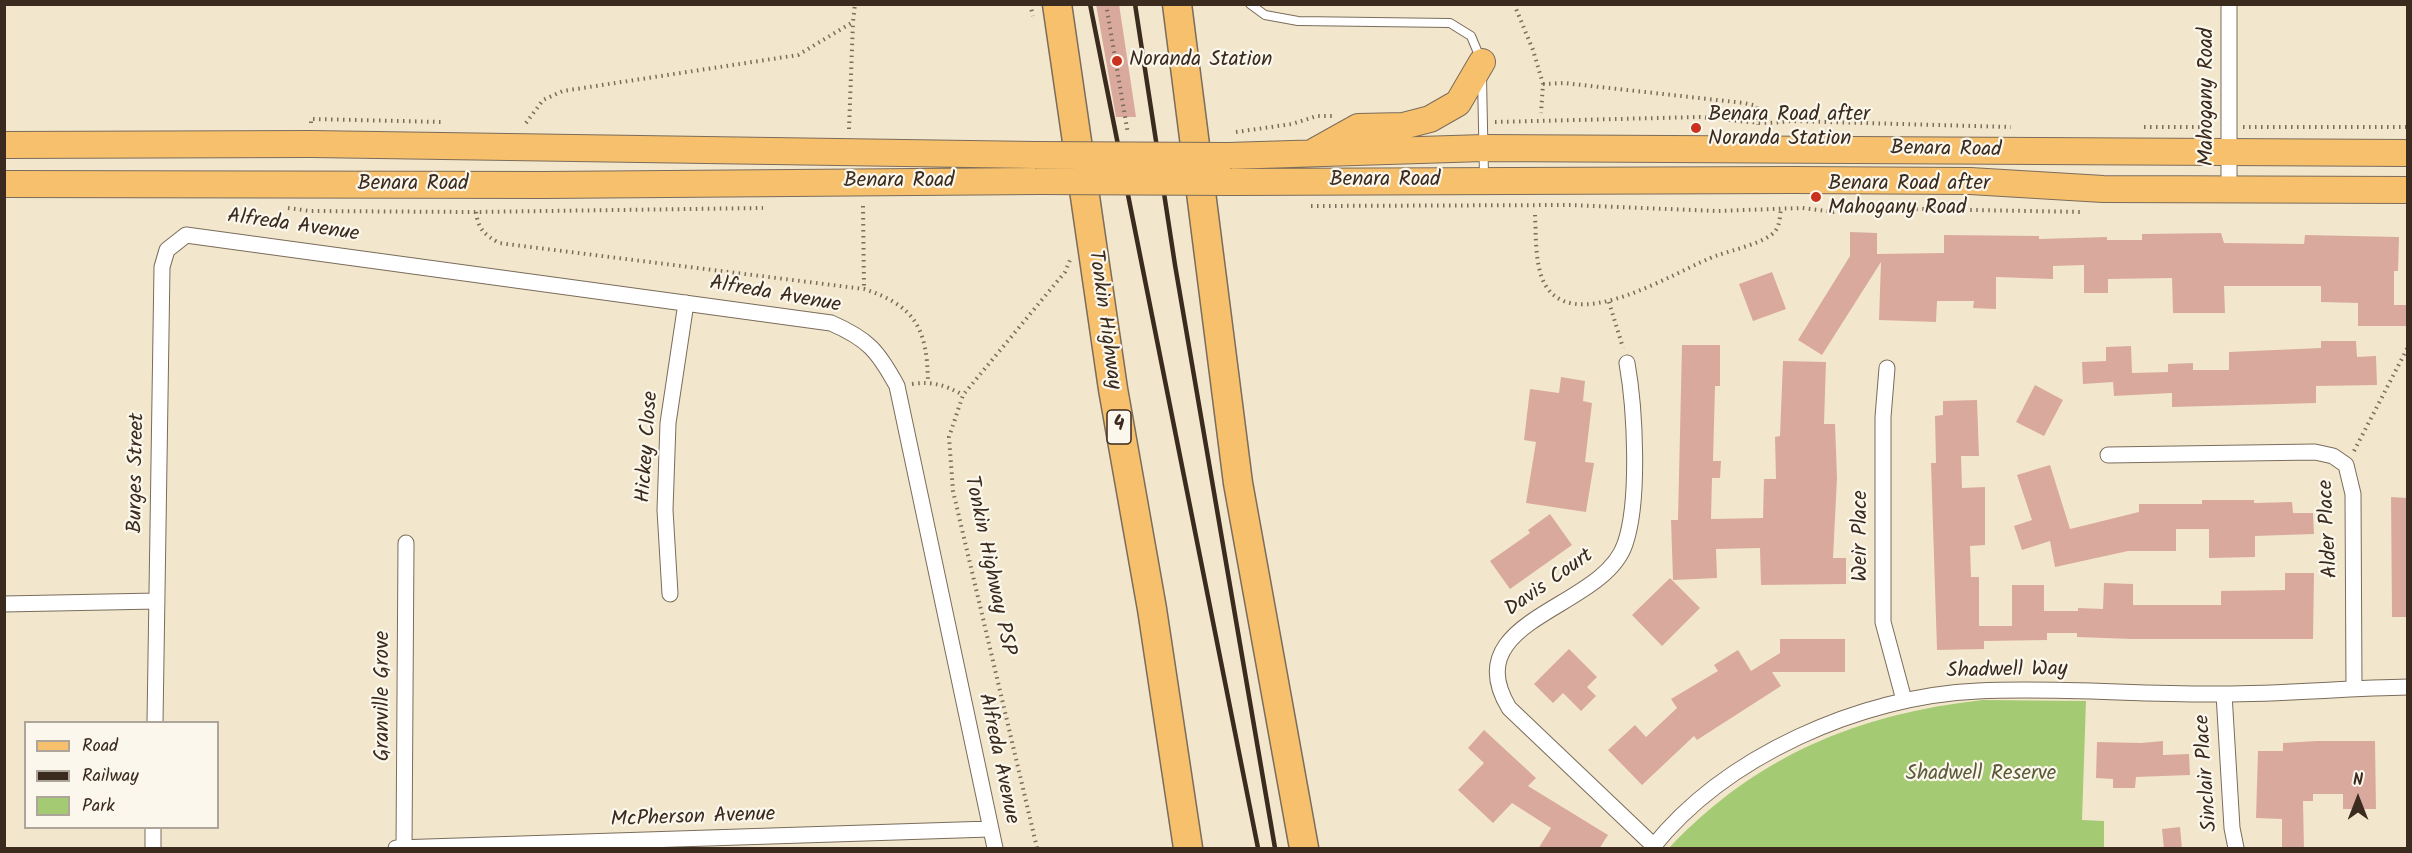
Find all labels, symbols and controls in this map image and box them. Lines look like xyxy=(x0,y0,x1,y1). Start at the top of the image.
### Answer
street label: Mahogany Road xyxy=(2195,28,2221,166)
place label: Noranda Station xyxy=(1129,48,1272,74)
marker: Noranda Station xyxy=(1110,54,1124,68)
place label: Benara Road after Noranda Station xyxy=(1708,103,1870,153)
marker: Benara Road after Noranda Station xyxy=(1689,121,1703,135)
street label: Benara Road xyxy=(1890,137,2002,165)
street label: Benara Road xyxy=(1329,168,1441,194)
street label: Benara Road xyxy=(843,169,955,195)
street label: Benara Road xyxy=(357,172,469,198)
place label: Benara Road after Mahogany Road xyxy=(1828,172,1990,222)
marker: Benara Road after Mahogany Road xyxy=(1809,190,1823,204)
street label: Alfreda Avenue xyxy=(226,205,360,249)
street label: Tonkin Highway xyxy=(1081,249,1125,391)
street label: Alfreda Avenue xyxy=(707,272,843,320)
street label: Hickey Close xyxy=(633,390,665,504)
road number: 4 xyxy=(1107,410,1131,444)
street label: Burges Street xyxy=(124,413,152,533)
street label: Tonkin Highway PSP xyxy=(957,474,1019,658)
street label: Alder Place xyxy=(2315,479,2345,579)
street label: Weir Place xyxy=(1849,490,1875,582)
street label: Davis Court xyxy=(1501,544,1599,624)
street label: Granville Grove xyxy=(371,631,397,761)
street label: Shadwell Way xyxy=(1946,658,2068,686)
street label: Alfreda Avenue xyxy=(971,691,1023,827)
street label: Sinclair Place xyxy=(2191,714,2225,832)
legend xyxy=(24,721,219,829)
text: Road xyxy=(82,732,118,761)
text: Railway xyxy=(82,762,139,791)
park label: Shadwell Reserve xyxy=(1906,762,2056,788)
text: N xyxy=(2353,768,2363,793)
north arrow xyxy=(2328,769,2388,829)
text: Park xyxy=(82,792,115,821)
street label: McPherson Avenue xyxy=(610,804,776,834)

